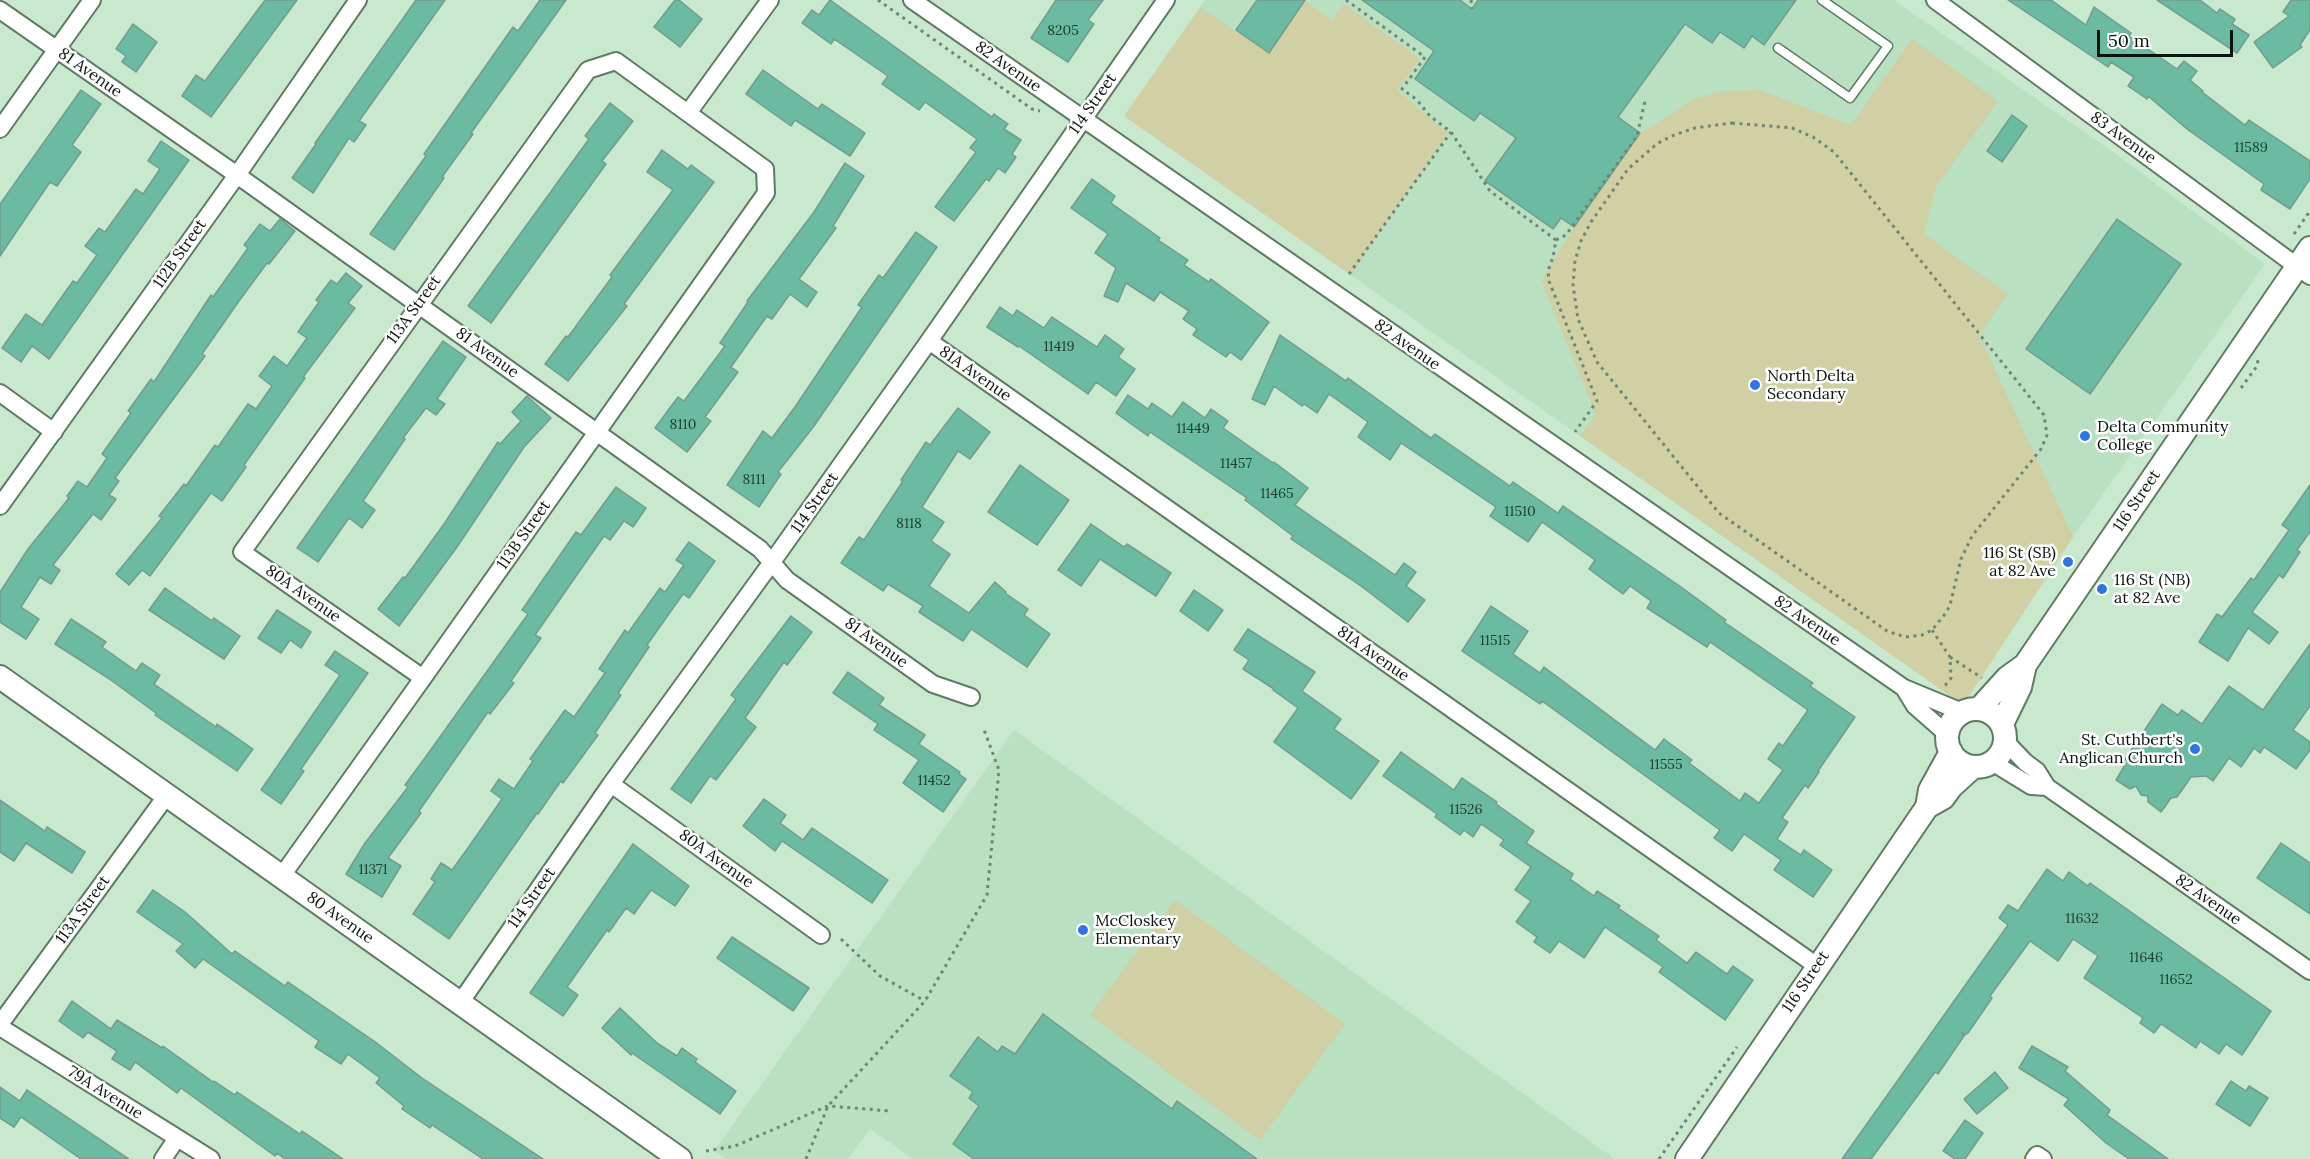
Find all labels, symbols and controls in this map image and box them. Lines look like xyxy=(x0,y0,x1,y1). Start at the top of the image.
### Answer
scale bar xyxy=(2100,18,2236,56)
house number: 8205 xyxy=(1047,23,1079,39)
text: 50 m xyxy=(2108,29,2150,52)
street label: 82 Avenue xyxy=(971,37,1045,97)
street label: 81 Avenue xyxy=(54,44,126,102)
street label: 114 Street xyxy=(1065,70,1121,138)
street label: 83 Avenue xyxy=(2086,108,2160,168)
house number: 11589 xyxy=(2234,140,2268,156)
street label: 112B Street xyxy=(149,216,211,292)
street label: 113A Street xyxy=(383,272,445,348)
street label: 82 Avenue xyxy=(1370,315,1444,375)
street label: 81 Avenue xyxy=(452,324,522,382)
house number: 11419 xyxy=(1044,339,1074,355)
street label: 81A Avenue xyxy=(935,342,1015,406)
place label: North Delta Secondary xyxy=(1767,366,1855,404)
marker: North Delta Secondary xyxy=(1748,378,1762,392)
house number: 8110 xyxy=(670,417,696,433)
place label: Delta Community College xyxy=(2097,417,2228,455)
house number: 11449 xyxy=(1176,421,1210,437)
marker: Delta Community College xyxy=(2078,429,2092,443)
house number: 11457 xyxy=(1220,456,1252,472)
street label: 116 Street xyxy=(2109,466,2165,536)
street label: 114 Street xyxy=(787,469,843,537)
house number: 8111 xyxy=(742,472,766,488)
house number: 11465 xyxy=(1260,486,1294,502)
street label: 113B Street xyxy=(493,497,555,573)
house number: 11510 xyxy=(1504,504,1536,520)
house number: 8118 xyxy=(896,516,922,532)
place label: 116 St (SB) at 82 Ave xyxy=(1983,543,2056,581)
marker: 116 St (SB) at 82 Ave xyxy=(2061,555,2075,569)
street label: 80A Avenue xyxy=(262,561,344,627)
place label: 116 St (NB) at 82 Ave xyxy=(2114,570,2190,608)
marker: 116 St (NB) at 82 Ave xyxy=(2095,582,2109,596)
street label: 82 Avenue xyxy=(1770,592,1844,650)
street label: 81 Avenue xyxy=(841,614,911,672)
street label: 81A Avenue xyxy=(1333,622,1413,686)
house number: 11515 xyxy=(1480,633,1510,649)
place label: St. Cuthbert's Anglican Church xyxy=(2059,730,2183,768)
marker: St. Cuthbert's Anglican Church xyxy=(2188,742,2202,756)
house number: 11555 xyxy=(1649,757,1683,773)
house number: 11452 xyxy=(918,773,950,789)
house number: 11526 xyxy=(1449,802,1483,818)
street label: 80A Avenue xyxy=(675,826,757,892)
house number: 11371 xyxy=(358,862,388,878)
street label: 114 Street xyxy=(504,864,560,932)
street label: 82 Avenue xyxy=(2171,870,2245,930)
street label: 113A Street xyxy=(52,872,114,948)
street label: 80 Avenue xyxy=(303,888,377,948)
place label: McCloskey Elementary xyxy=(1095,911,1181,949)
house number: 11632 xyxy=(2065,911,2099,927)
marker: McCloskey Elementary xyxy=(1076,923,1090,937)
street label: 116 Street xyxy=(1778,947,1834,1017)
house number: 11646 xyxy=(2129,950,2163,966)
house number: 11652 xyxy=(2159,972,2193,988)
street label: 79A Avenue xyxy=(64,1062,146,1124)

